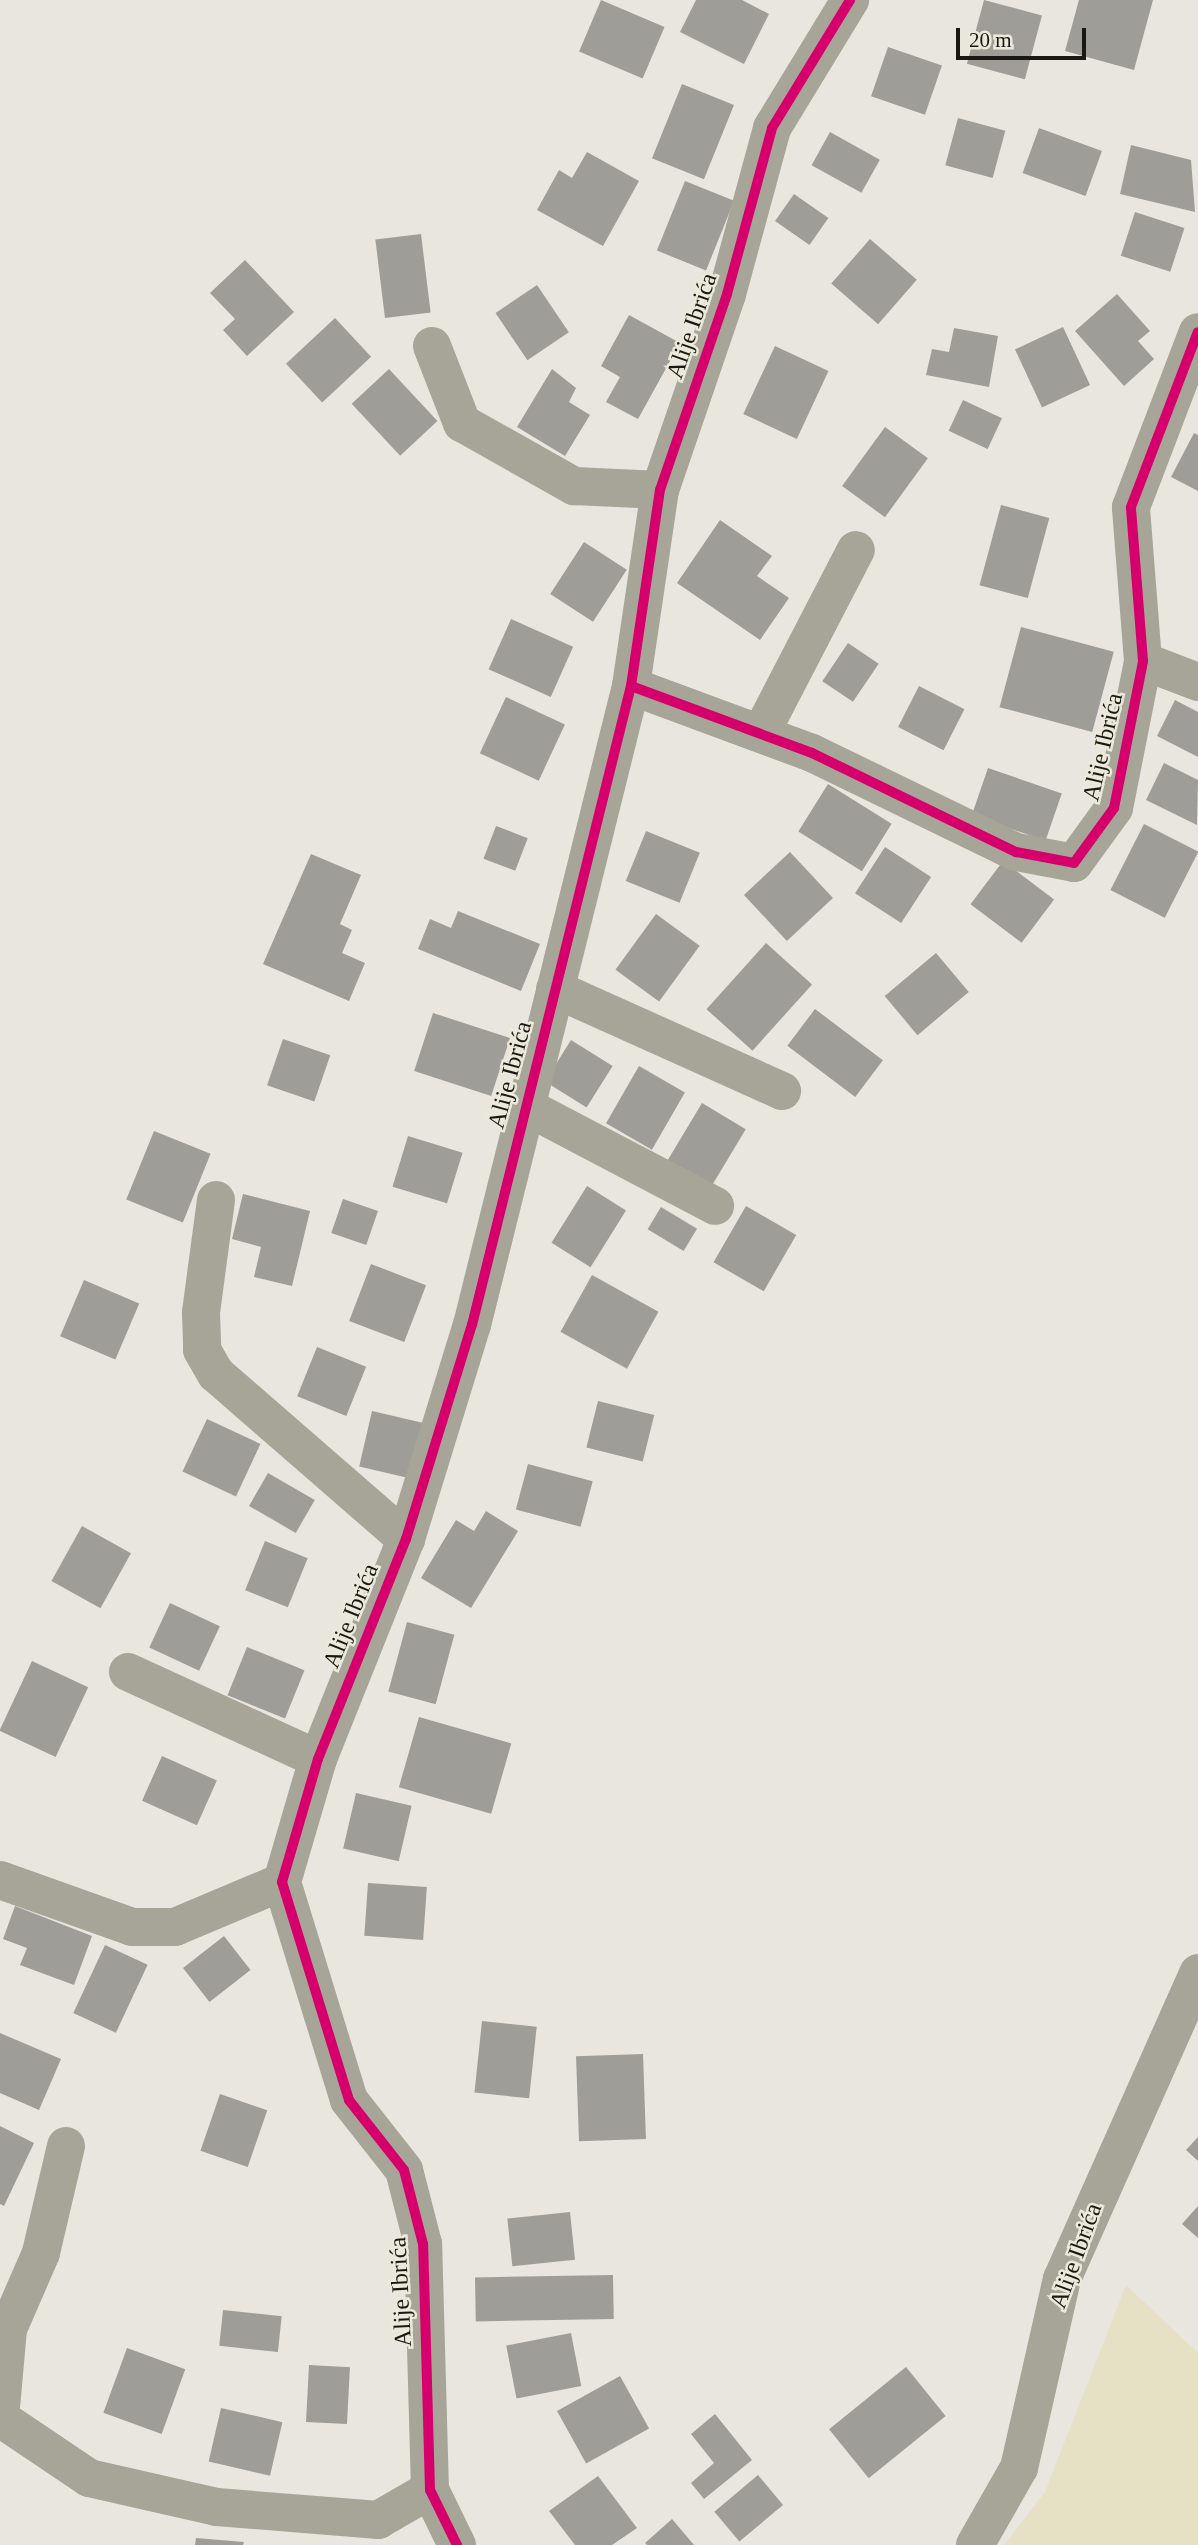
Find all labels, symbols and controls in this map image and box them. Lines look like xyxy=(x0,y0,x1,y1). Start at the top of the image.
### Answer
scale bar xyxy=(960,14,1090,58)
text: 20 m xyxy=(969,28,1012,52)
street label: Alije Ibrića xyxy=(660,269,724,383)
street label: Alije Ibrića xyxy=(1077,690,1129,804)
street label: Alije Ibrića xyxy=(482,1018,538,1132)
street label: Alije Ibrića xyxy=(317,1560,385,1672)
street label: Alije Ibrića xyxy=(1044,2199,1108,2313)
street label: Alije Ibrića xyxy=(384,2236,418,2348)

